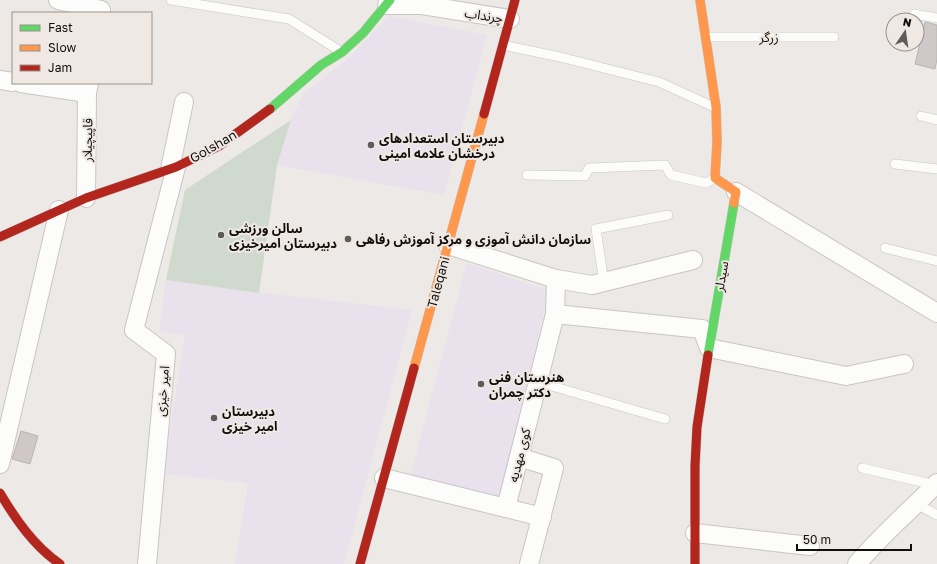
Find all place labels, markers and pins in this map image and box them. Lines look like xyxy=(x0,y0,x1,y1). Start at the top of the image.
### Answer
place label: دبیرستان استعدادهای درخشان علامه امینی xyxy=(379,130,505,161)
marker: دبیرستان استعدادهای درخشان علامه امینی xyxy=(366,140,376,150)
place label: سالن ورزشی دبیرستان امیرخیزی xyxy=(229,220,337,251)
marker: سالن ورزشی دبیرستان امیرخیزی xyxy=(216,230,226,240)
place label: سازمان دانش آموزی و مرکز آموزش رفاهی xyxy=(356,231,591,247)
marker: سازمان دانش آموزی و مرکز آموزش رفاهی xyxy=(343,234,353,244)
place label: هنرستان فنی دکتر چمران xyxy=(489,369,564,401)
marker: هنرستان فنی دکتر چمران xyxy=(476,379,486,389)
place label: دبیرستان امیر خیزی xyxy=(222,403,278,434)
marker: دبیرستان امیر خیزی xyxy=(209,413,219,423)

